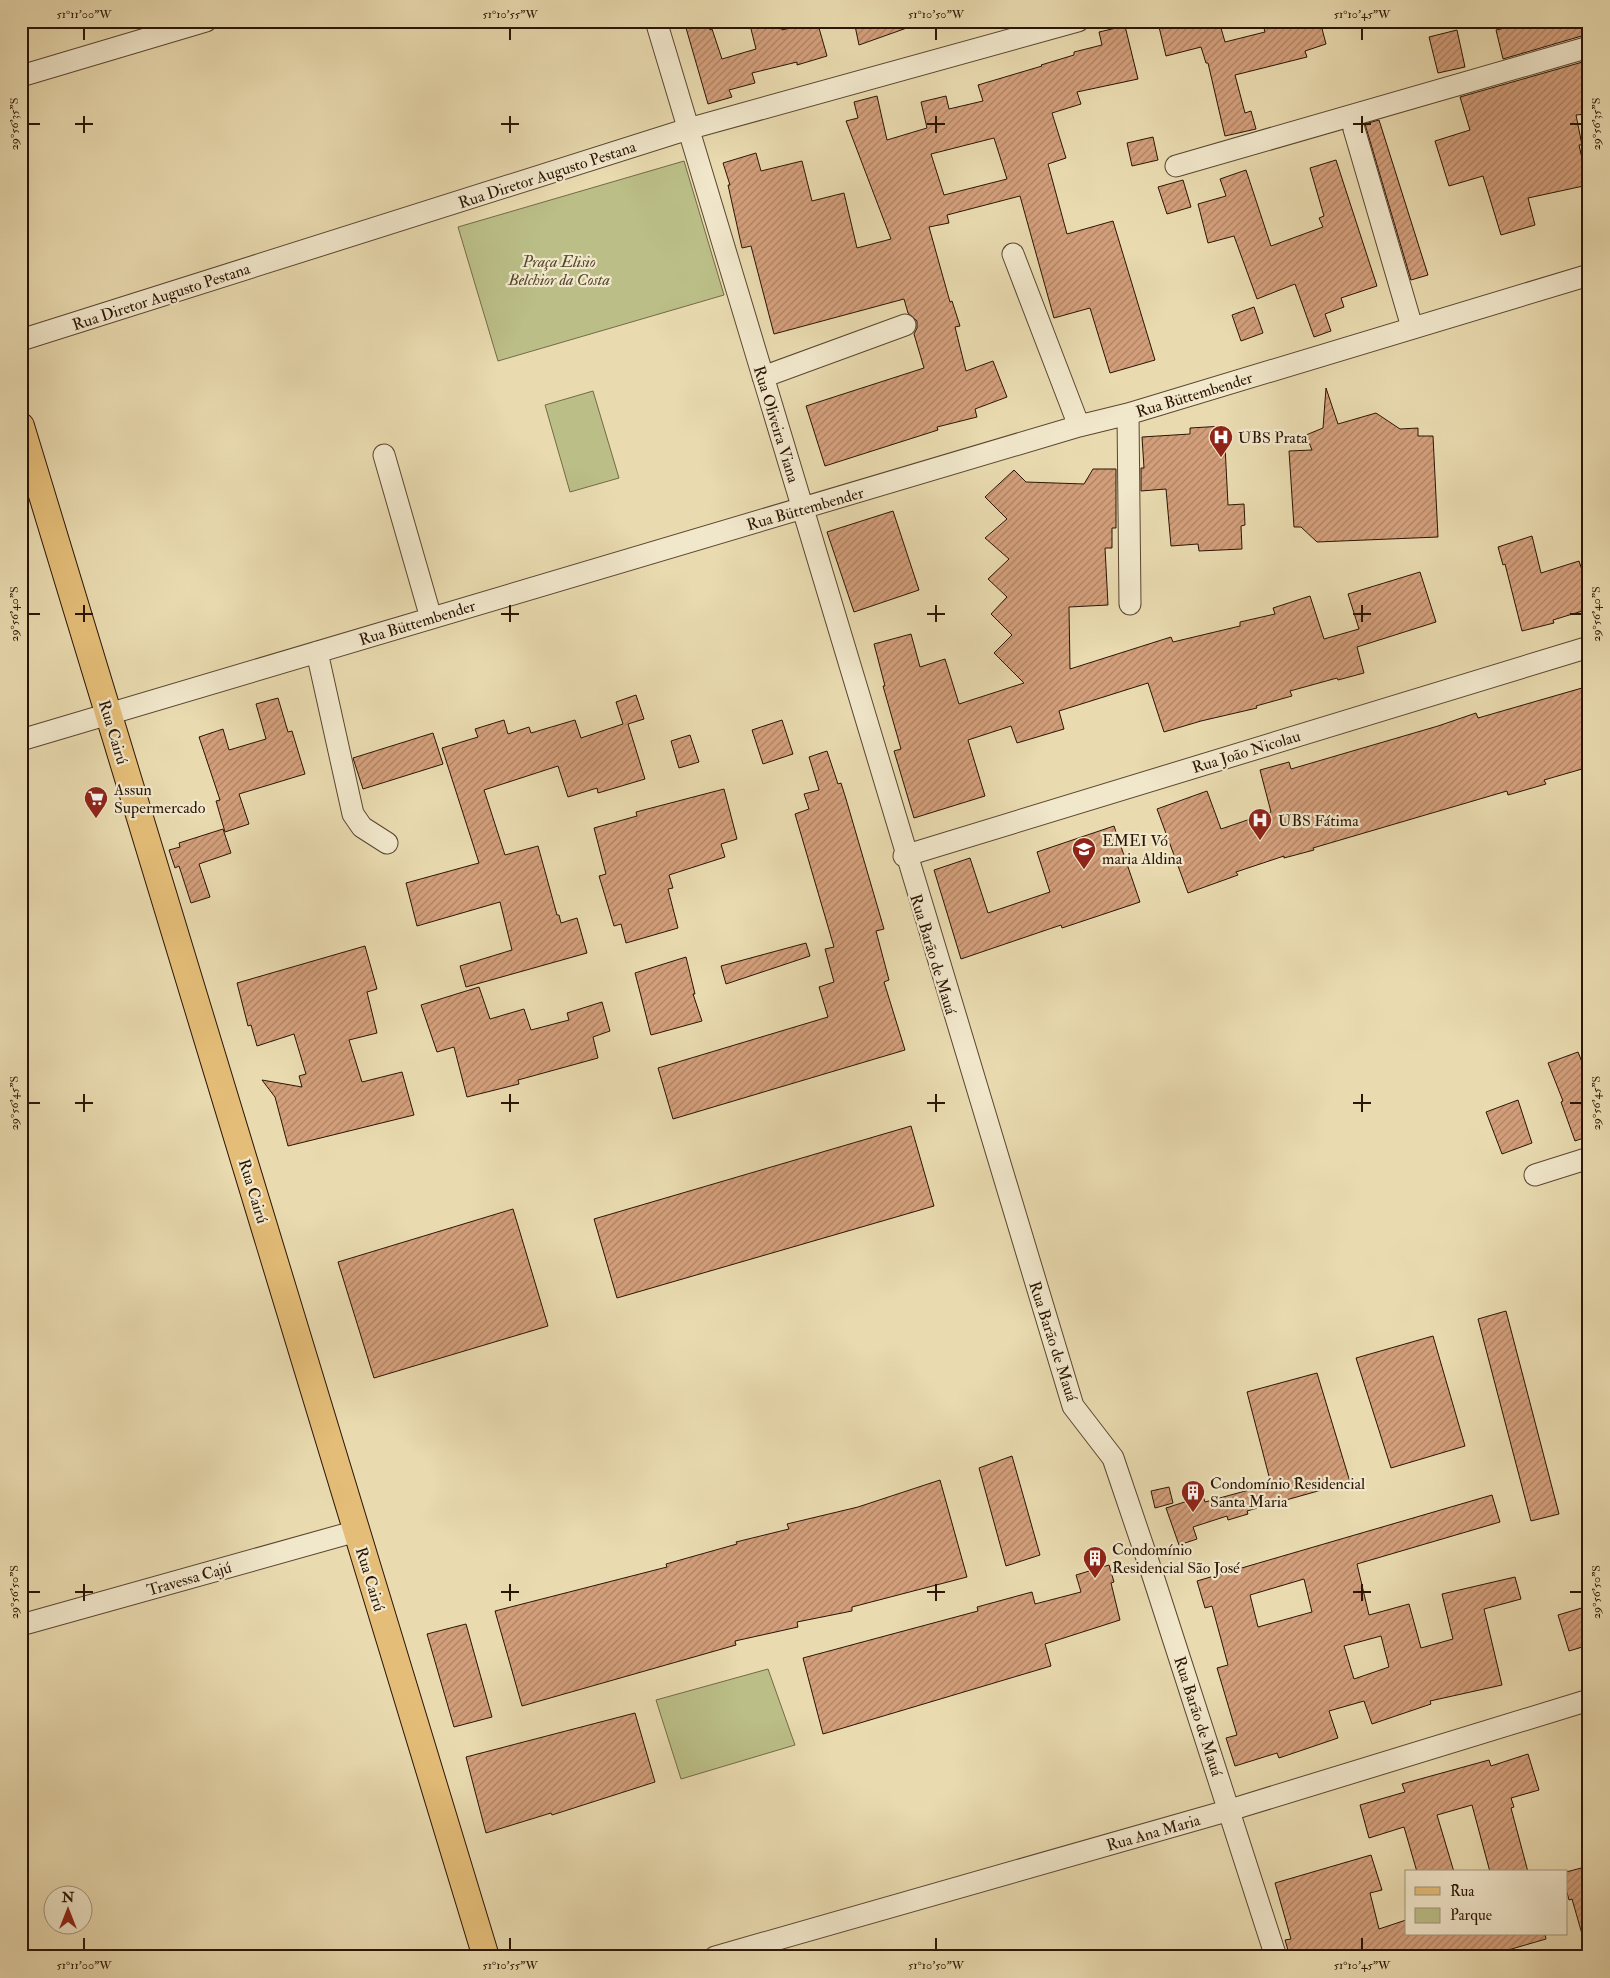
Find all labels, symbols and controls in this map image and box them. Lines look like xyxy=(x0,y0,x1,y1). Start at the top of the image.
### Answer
text: 51°11'00"W xyxy=(56,7,112,22)
text: 51°10'55"W xyxy=(482,7,538,22)
text: 51°10'50"W xyxy=(908,7,965,22)
text: 51°10'45"W xyxy=(1334,7,1391,22)
text: 29°56'35"S xyxy=(7,98,22,150)
text: 29°56'35"S xyxy=(1589,98,1604,150)
street label: Rua Diretor Augusto Pestana xyxy=(456,137,639,213)
park label: Praça Elisio Belchior da Costa xyxy=(507,252,610,290)
street label: Rua Diretor Augusto Pestana xyxy=(70,259,253,335)
street label: Rua Oliveira Viana xyxy=(749,363,803,486)
street label: Rua Büttembender xyxy=(1134,368,1255,422)
hospital icon: UBS Prata xyxy=(1208,424,1234,458)
place label: UBS Prata xyxy=(1238,428,1308,448)
street label: Rua Büttembender xyxy=(744,483,866,535)
text: 29°56'40"S xyxy=(7,586,22,642)
text: 29°56'40"S xyxy=(1589,586,1604,642)
street label: Rua Büttembender xyxy=(357,596,478,650)
street label: Rua Cairú xyxy=(94,698,132,767)
street label: Rua João Nicolau xyxy=(1190,726,1303,779)
place label: Assun Supermercado xyxy=(113,780,206,819)
supermarket icon: Assun Supermercado xyxy=(83,785,109,819)
hospital icon: UBS Fátima xyxy=(1247,807,1273,841)
place label: UBS Fátima xyxy=(1278,811,1359,831)
place label: EMEI Vó maria Aldina xyxy=(1102,831,1183,869)
school or university icon: EMEI Vó maria Aldina xyxy=(1071,836,1097,870)
street label: Rua Barão de Mauá xyxy=(905,892,961,1017)
text: 29°56'45"S xyxy=(7,1076,22,1130)
text: 29°56'45"S xyxy=(1589,1076,1604,1130)
street label: Rua Cairú xyxy=(234,1157,272,1226)
street label: Rua Barão de Mauá xyxy=(1024,1279,1082,1404)
place label: Condomínio Residencial Santa Maria xyxy=(1210,1474,1365,1512)
building icon: Condomínio Residencial Santa Maria xyxy=(1180,1479,1206,1513)
place label: Condomínio Residencial São José xyxy=(1112,1540,1240,1579)
street label: Rua Cairú xyxy=(351,1545,389,1614)
building icon: Condomínio Residencial São José xyxy=(1082,1545,1108,1579)
street label: Travessa Cajú xyxy=(145,1557,234,1601)
text: 29°56'50"S xyxy=(7,1565,22,1619)
text: 29°56'50"S xyxy=(1589,1565,1604,1619)
street label: Rua Barão de Mauá xyxy=(1169,1654,1227,1779)
street label: Rua Ana Maria xyxy=(1104,1810,1203,1856)
legend xyxy=(1405,1870,1568,1936)
text: Rua xyxy=(1450,1882,1475,1901)
north arrow xyxy=(42,1886,92,1936)
text: N xyxy=(61,1889,75,1906)
text: Parque xyxy=(1450,1906,1492,1925)
text: 51°11'00"W xyxy=(56,1958,112,1973)
text: 51°10'55"W xyxy=(482,1958,538,1973)
text: 51°10'50"W xyxy=(908,1958,965,1973)
text: 51°10'45"W xyxy=(1334,1958,1391,1973)

